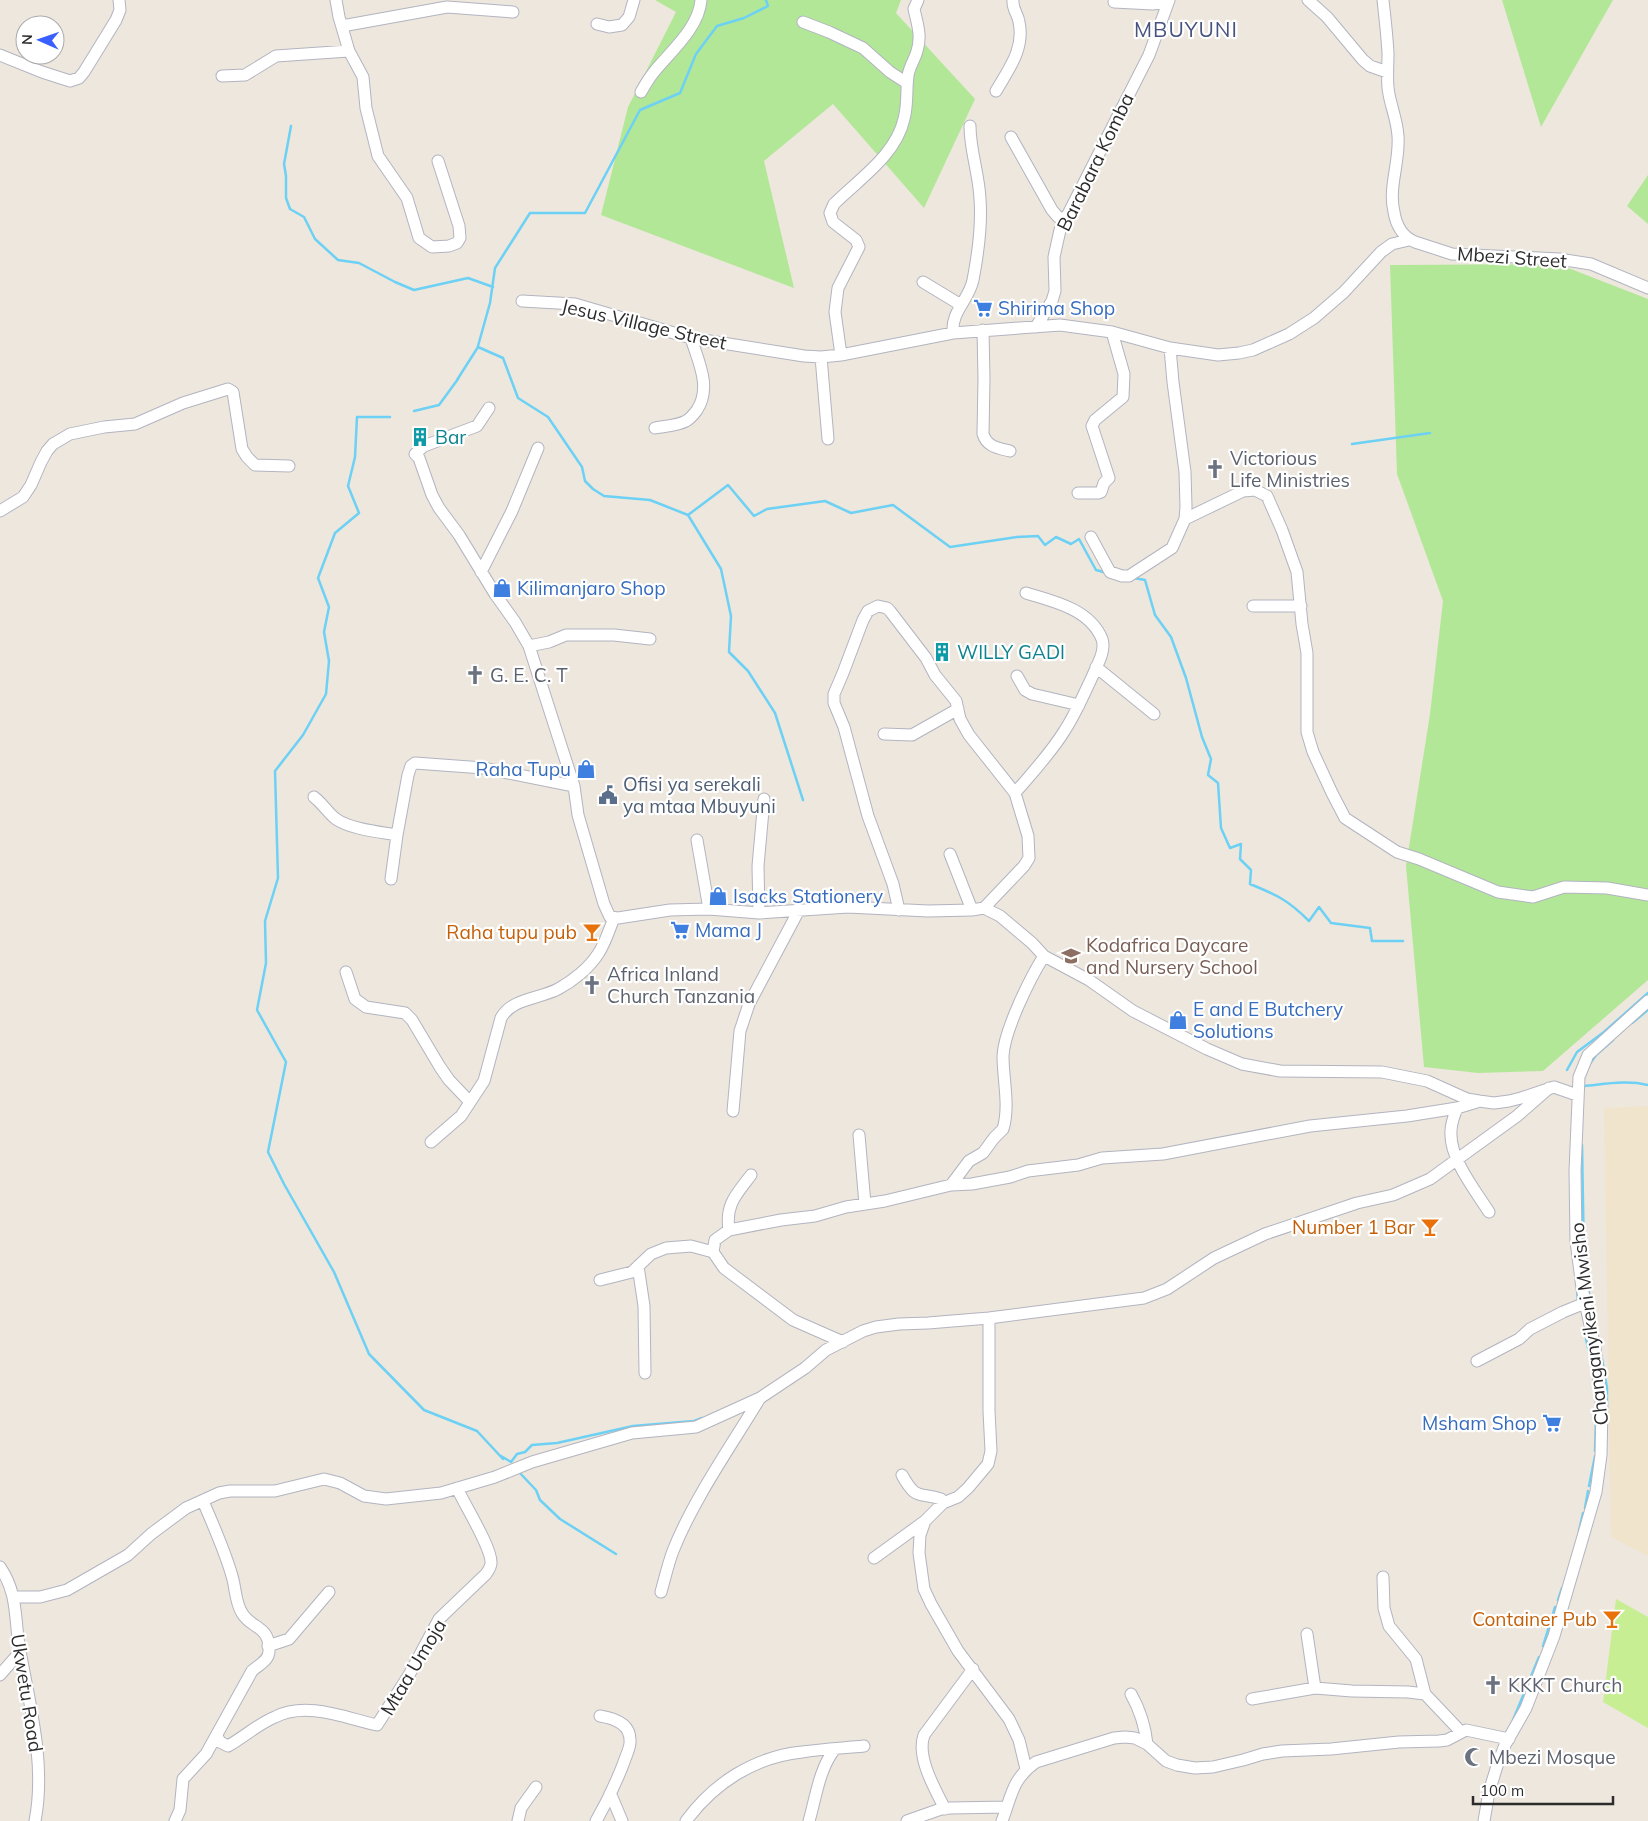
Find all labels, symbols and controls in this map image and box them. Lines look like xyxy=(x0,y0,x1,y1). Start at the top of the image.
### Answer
north arrow xyxy=(15,15,65,65)
district label: MBUYUNI xyxy=(1134,16,1238,42)
text: N xyxy=(18,34,36,45)
street label: Barabara Komba xyxy=(1051,89,1139,235)
street label: Mbezi Street xyxy=(1456,241,1568,273)
street label: Jesus Village Street xyxy=(559,293,729,355)
place label: Shirima Shop xyxy=(998,296,1115,320)
supermarket icon: Shirima Shop xyxy=(972,297,994,319)
place label: Bar xyxy=(435,425,466,449)
building icon: Bar xyxy=(409,426,431,448)
place label: Victorious Life Ministries xyxy=(1230,446,1350,492)
church icon: Victorious Life Ministries xyxy=(1204,458,1226,480)
place label: Kilimanjaro Shop xyxy=(517,576,666,600)
shop icon: Kilimanjaro Shop xyxy=(491,577,513,599)
place label: WILLY GADI xyxy=(957,640,1065,664)
building icon: WILLY GADI xyxy=(931,641,953,663)
place label: G. E. C. T xyxy=(490,663,568,687)
church icon: G. E. C. T xyxy=(464,664,486,686)
place label: Raha Tupu xyxy=(476,757,571,781)
shop icon: Raha Tupu xyxy=(575,758,597,780)
place label: Ofisi ya serekali ya mtaa Mbuyuni xyxy=(623,772,776,818)
public building icon: Ofisi ya serekali ya mtaa Mbuyuni xyxy=(597,784,619,806)
place label: Isacks Stationery xyxy=(733,884,883,908)
shop icon: Isacks Stationery xyxy=(707,885,729,907)
place label: Mama J xyxy=(695,918,762,942)
supermarket icon: Mama J xyxy=(669,919,691,941)
place label: Raha tupu pub xyxy=(446,920,577,944)
bar icon: Raha tupu pub xyxy=(581,921,603,943)
place label: Kodafrica Daycare and Nursery School xyxy=(1086,933,1258,979)
school or university icon: Kodafrica Daycare and Nursery School xyxy=(1060,945,1082,967)
place label: Africa Inland Church Tanzania xyxy=(607,962,755,1008)
church icon: Africa Inland Church Tanzania xyxy=(581,974,603,996)
place label: E and E Butchery Solutions xyxy=(1193,997,1343,1043)
shop icon: E and E Butchery Solutions xyxy=(1167,1009,1189,1031)
place label: Number 1 Bar xyxy=(1292,1215,1415,1239)
bar icon: Number 1 Bar xyxy=(1419,1216,1441,1238)
street label: Changanyikeni Mwisho xyxy=(1565,1221,1613,1427)
place label: Msham Shop xyxy=(1422,1411,1537,1435)
supermarket icon: Msham Shop xyxy=(1541,1412,1563,1434)
place label: Container Pub xyxy=(1472,1607,1597,1631)
bar icon: Container Pub xyxy=(1601,1608,1623,1630)
street label: Mtaa Umoja xyxy=(375,1615,451,1719)
street label: Ukwetu Road xyxy=(6,1632,48,1754)
place label: KKKT Church xyxy=(1508,1673,1622,1697)
church icon: KKKT Church xyxy=(1482,1674,1504,1696)
place label: Mbezi Mosque xyxy=(1489,1745,1616,1769)
mosque icon: Mbezi Mosque xyxy=(1463,1746,1485,1768)
scale bar xyxy=(1473,1774,1613,1806)
text: 100 m xyxy=(1480,1781,1524,1800)

